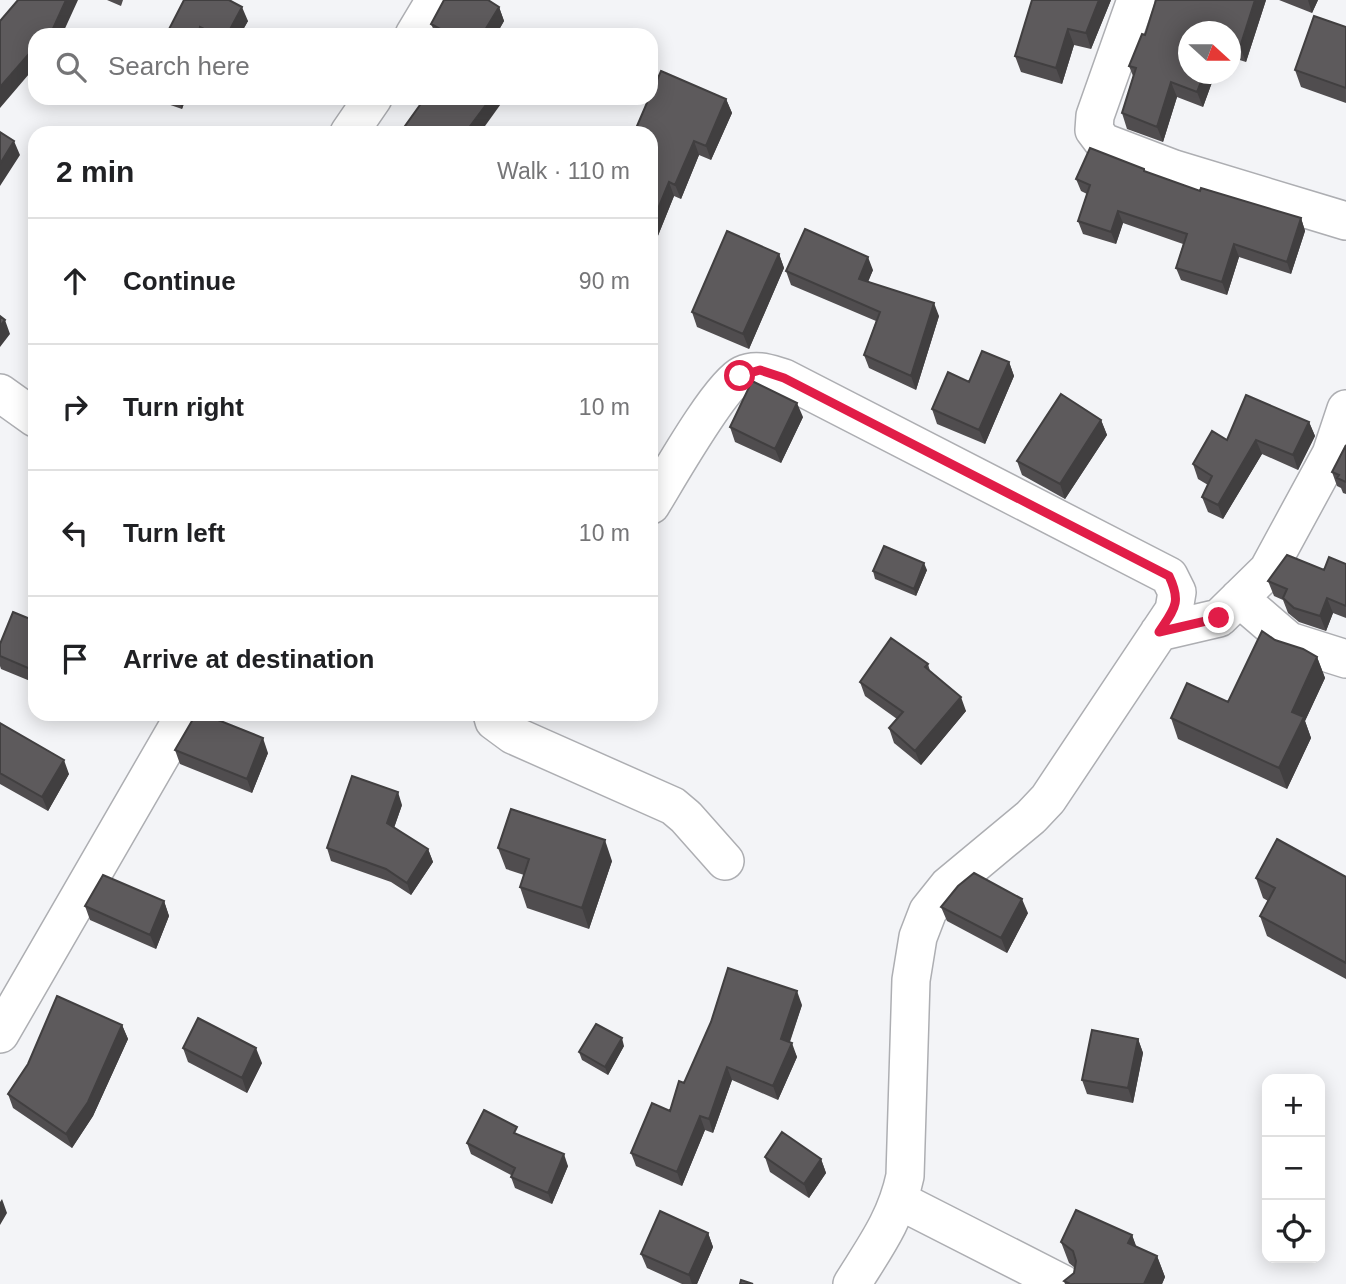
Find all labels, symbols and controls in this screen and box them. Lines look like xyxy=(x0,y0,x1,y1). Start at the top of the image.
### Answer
north arrow xyxy=(1178,21,1241,84)
search box xyxy=(28,28,658,105)
icon: search xyxy=(52,48,90,86)
text: Search here xyxy=(108,51,250,81)
text: 2 min xyxy=(56,155,134,188)
text: Walk · 110 m xyxy=(497,158,630,184)
icon: ahead xyxy=(56,262,94,300)
text: Continue xyxy=(123,266,236,296)
text: 90 m xyxy=(579,268,630,294)
route start xyxy=(724,360,755,391)
icon: right xyxy=(56,388,94,426)
text: Turn right xyxy=(123,392,244,422)
text: 10 m xyxy=(579,394,630,420)
icon: left xyxy=(56,514,94,552)
text: Turn left xyxy=(123,518,225,548)
text: 10 m xyxy=(579,520,630,546)
route end xyxy=(1203,602,1234,633)
icon: arrive xyxy=(56,640,94,678)
text: Arrive at destination xyxy=(123,644,374,674)
map controls xyxy=(1262,1074,1325,1263)
button: + xyxy=(1262,1074,1325,1137)
button: − xyxy=(1262,1137,1325,1200)
button: locate xyxy=(1262,1200,1325,1263)

